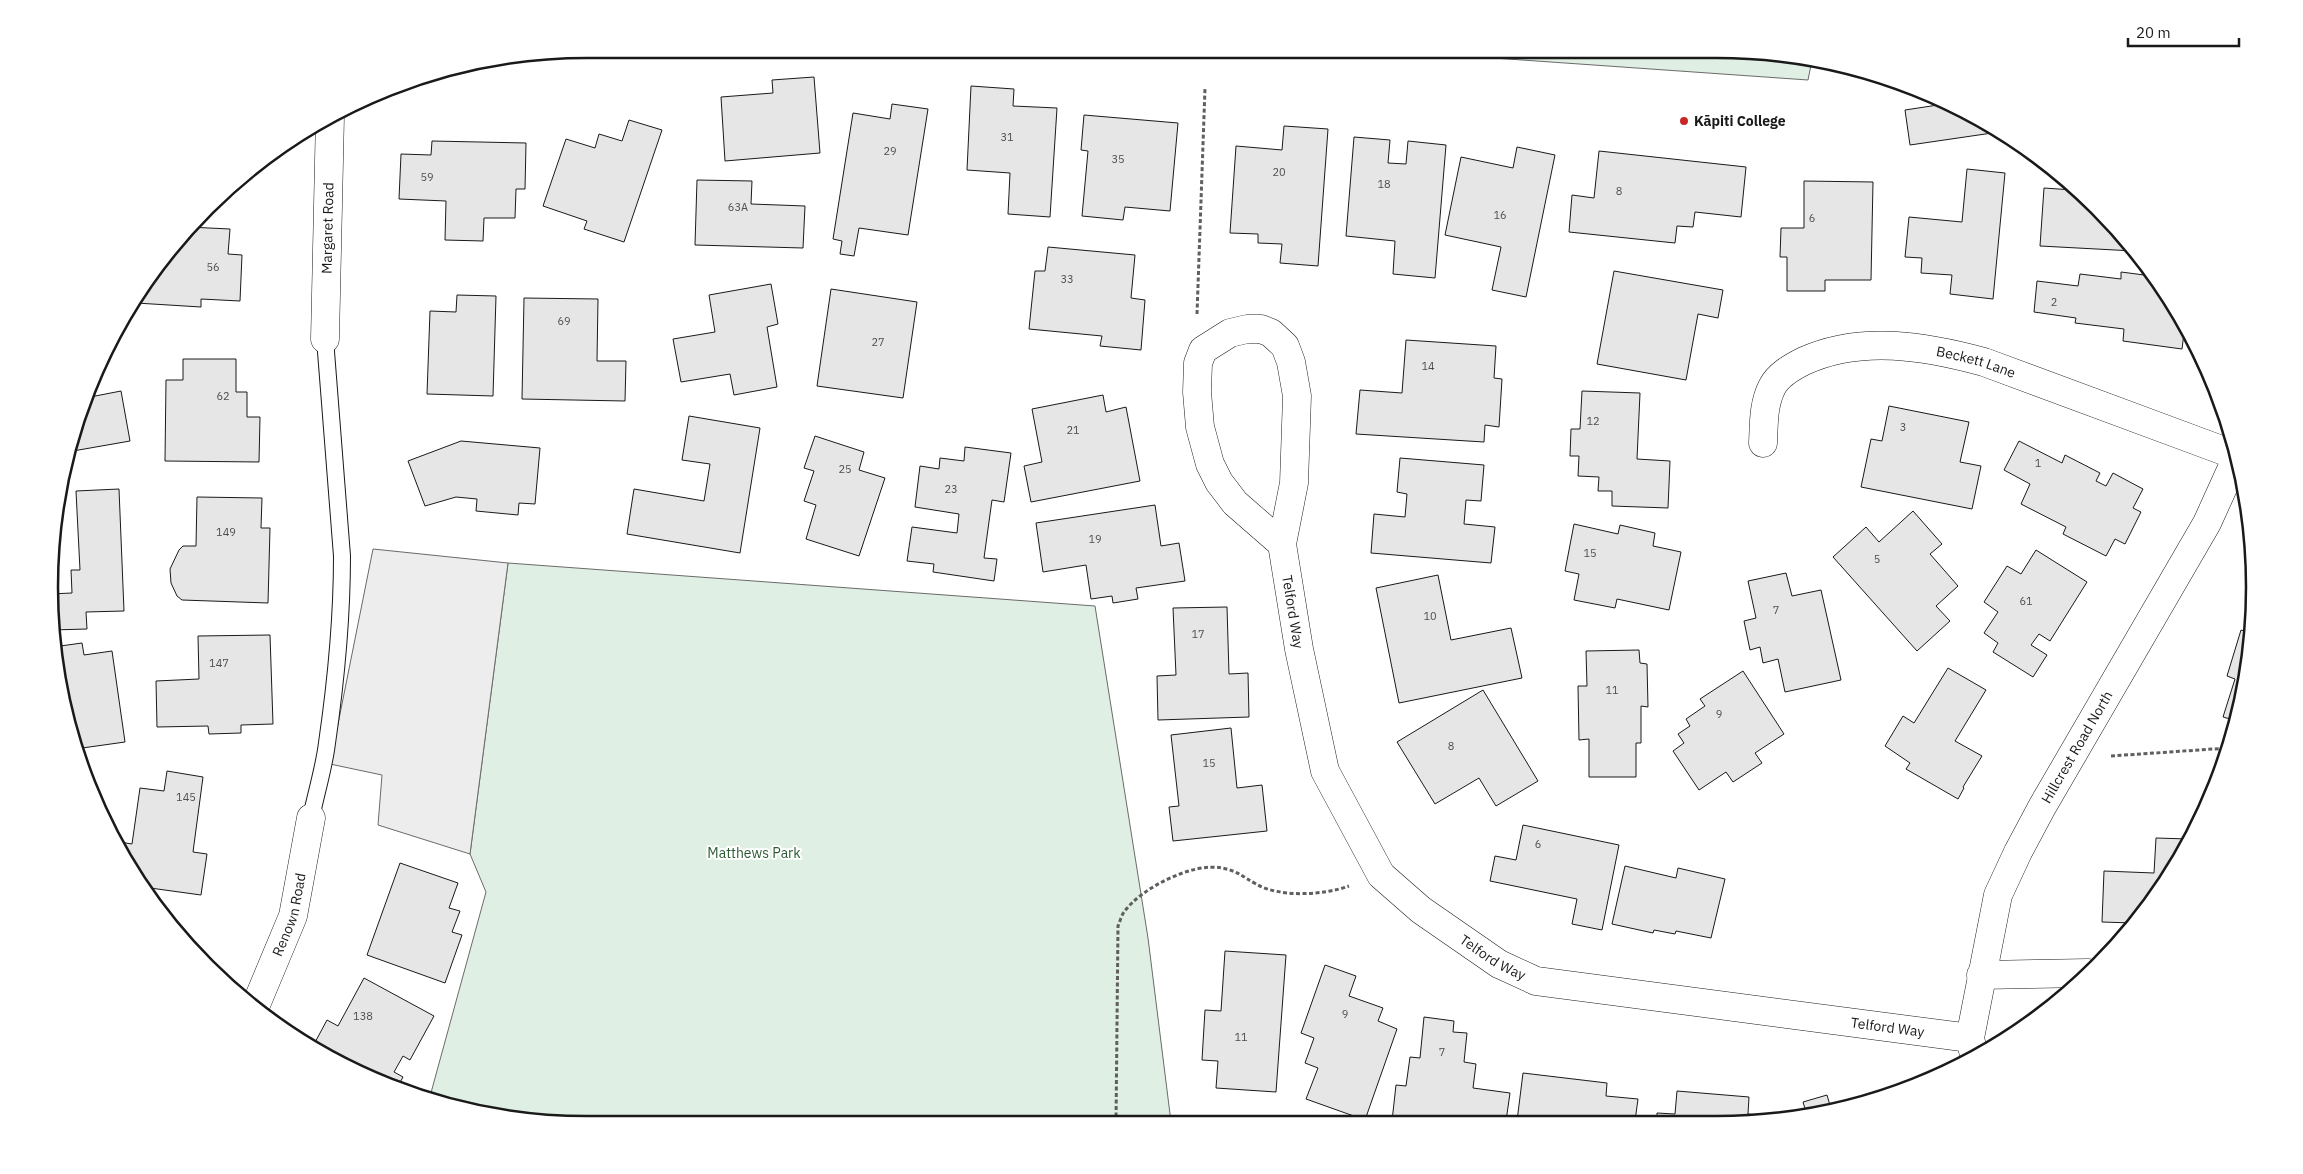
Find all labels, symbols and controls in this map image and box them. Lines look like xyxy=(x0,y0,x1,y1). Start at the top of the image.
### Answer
scale bar xyxy=(2128,15,2239,47)
text: 20 m xyxy=(2136,23,2171,42)
place label: Kāpiti College xyxy=(1694,112,1786,130)
marker: Kāpiti College xyxy=(1678,115,1690,127)
house number: 31 xyxy=(1000,130,1014,144)
house number: 29 xyxy=(883,144,897,158)
house number: 35 xyxy=(1111,152,1125,166)
house number: 20 xyxy=(1272,165,1286,179)
house number: 59 xyxy=(420,170,434,184)
house number: 18 xyxy=(1377,177,1391,191)
street label: Margaret Road xyxy=(317,182,338,274)
house number: 8 xyxy=(1616,184,1622,198)
house number: 63A xyxy=(728,200,748,214)
house number: 16 xyxy=(1493,208,1507,222)
house number: 6 xyxy=(1809,211,1815,225)
house number: 56 xyxy=(206,260,220,274)
house number: 33 xyxy=(1060,272,1074,286)
house number: 2 xyxy=(2051,295,2057,309)
house number: 69 xyxy=(557,314,571,328)
house number: 27 xyxy=(871,335,885,349)
street label: Beckett Lane xyxy=(1935,342,2018,382)
house number: 14 xyxy=(1421,359,1435,373)
house number: 62 xyxy=(216,389,230,403)
house number: 12 xyxy=(1586,414,1600,428)
house number: 3 xyxy=(1900,420,1906,434)
house number: 21 xyxy=(1066,423,1080,437)
house number: 1 xyxy=(2035,456,2042,470)
house number: 25 xyxy=(838,462,852,476)
house number: 23 xyxy=(944,482,958,496)
house number: 149 xyxy=(216,525,236,539)
house number: 19 xyxy=(1088,532,1102,546)
house number: 15 xyxy=(1583,546,1597,560)
house number: 5 xyxy=(1874,552,1880,566)
street label: Telford Way xyxy=(1278,574,1308,650)
house number: 61 xyxy=(2019,594,2033,608)
house number: 7 xyxy=(1773,603,1779,617)
house number: 10 xyxy=(1423,609,1437,623)
house number: 17 xyxy=(1191,627,1205,641)
house number: 147 xyxy=(209,656,229,670)
house number: 11 xyxy=(1605,683,1619,697)
street label: Hillcrest Road North xyxy=(2037,688,2117,806)
house number: 9 xyxy=(1716,707,1722,721)
house number: 8 xyxy=(1448,739,1454,753)
house number: 15 xyxy=(1202,756,1216,770)
house number: 145 xyxy=(176,790,196,804)
house number: 6 xyxy=(1535,837,1541,851)
park label: Matthews Park xyxy=(707,844,801,862)
street label: Renown Road xyxy=(268,872,310,959)
street label: Telford Way xyxy=(1456,931,1529,984)
house number: 9 xyxy=(1342,1007,1348,1021)
house number: 138 xyxy=(353,1009,373,1023)
street label: Telford Way xyxy=(1850,1013,1926,1041)
house number: 11 xyxy=(1234,1030,1248,1044)
house number: 7 xyxy=(1439,1045,1445,1059)

